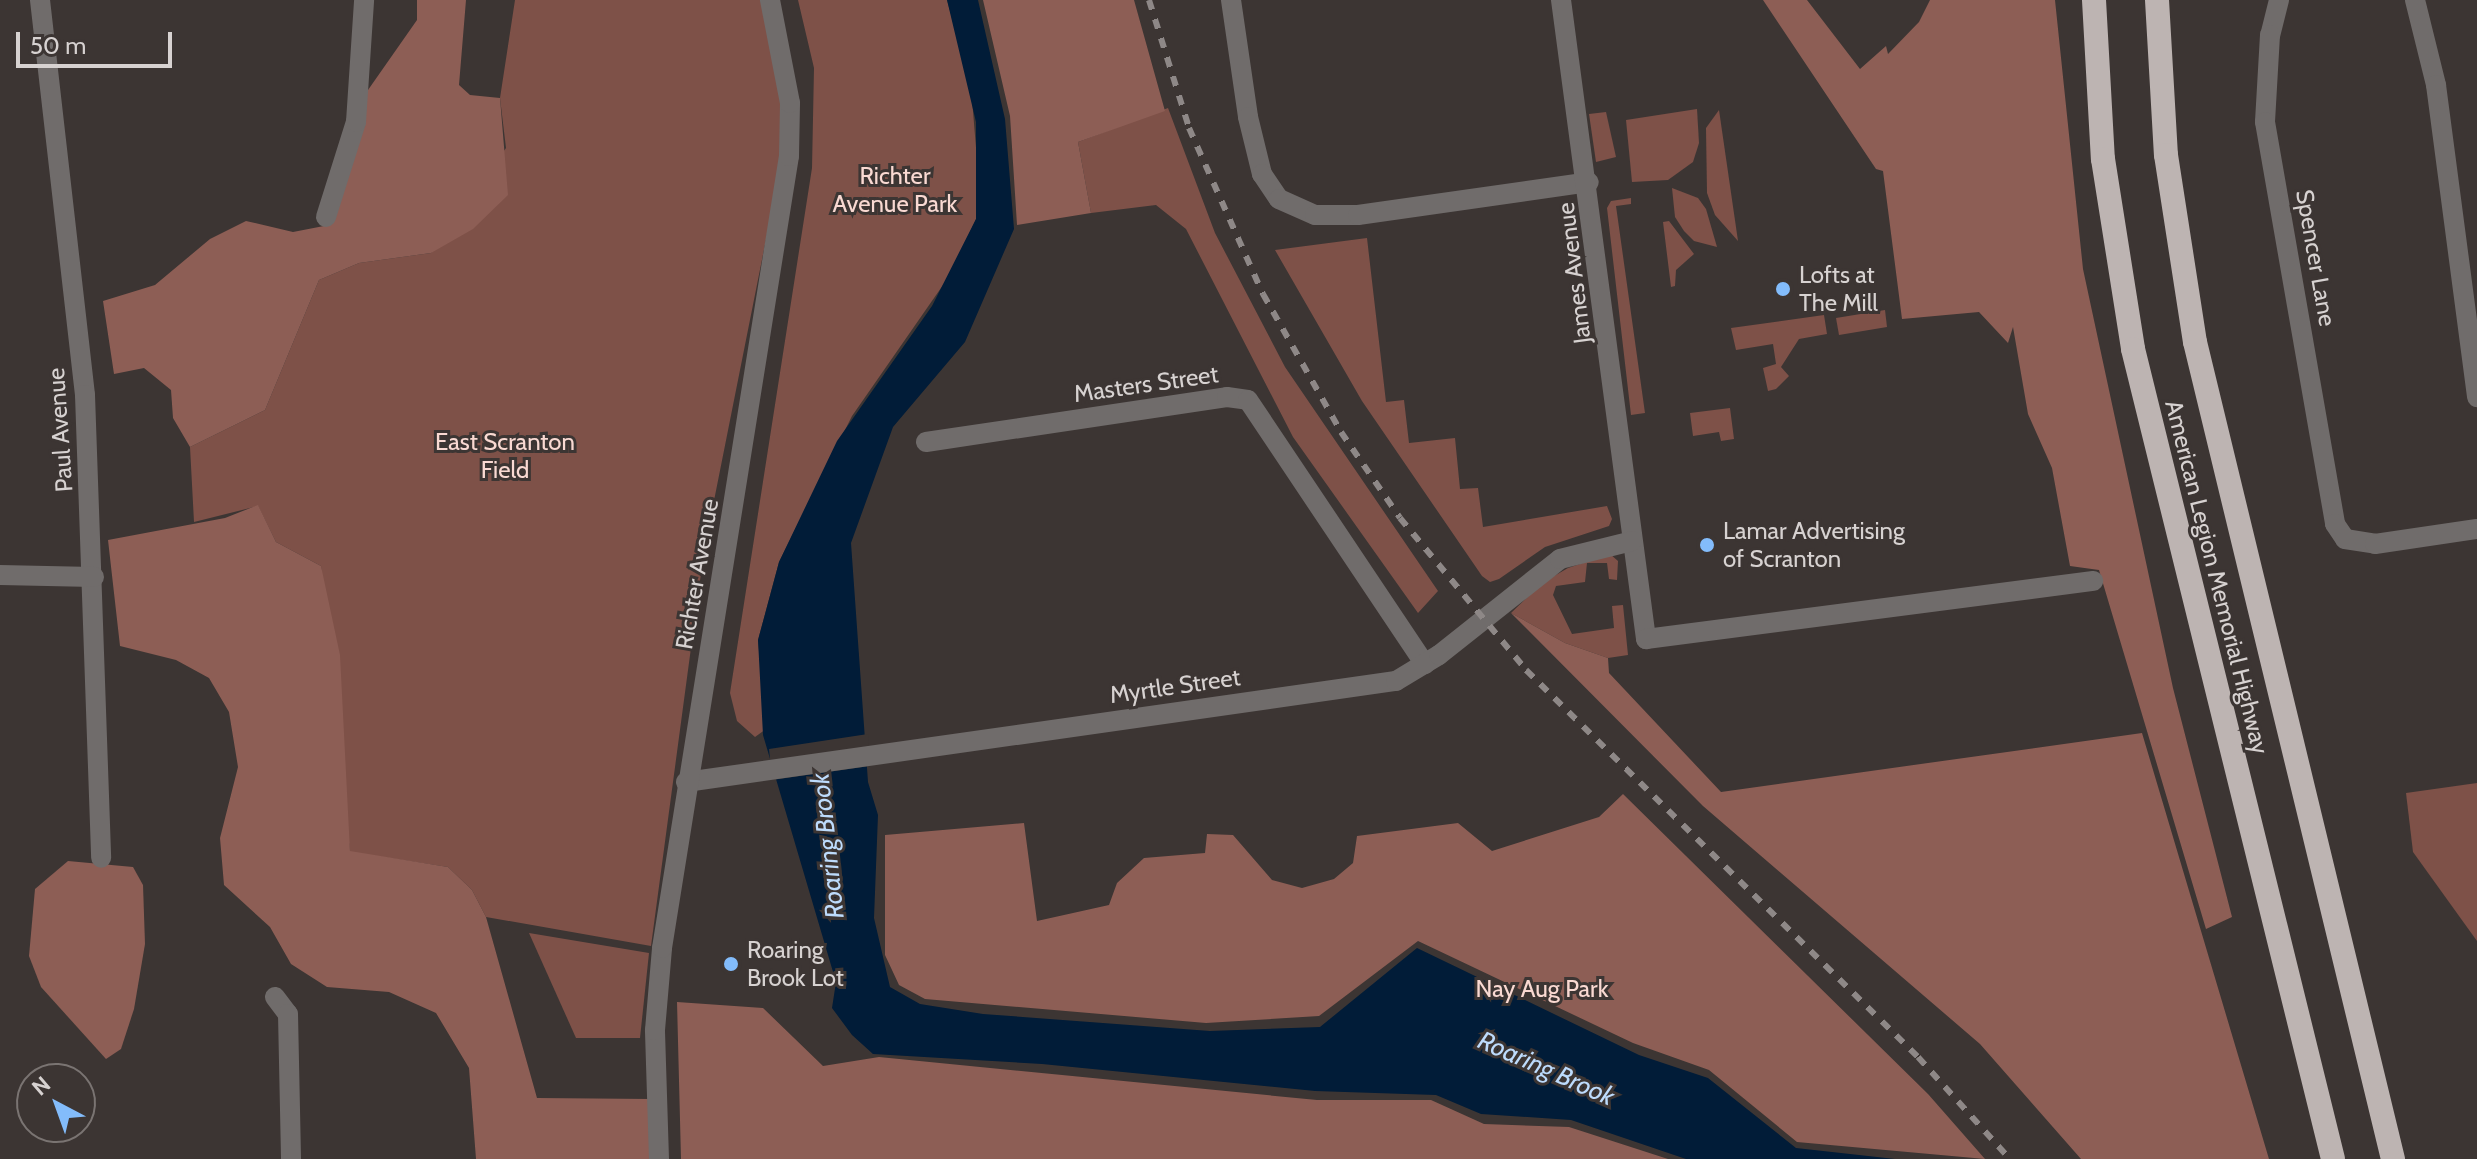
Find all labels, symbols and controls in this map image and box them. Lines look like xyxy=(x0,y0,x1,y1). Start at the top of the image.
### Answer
scale bar xyxy=(20,16,176,66)
text: 50 m xyxy=(30,31,86,60)
park label: Richter Avenue Park xyxy=(833,162,957,218)
street label: Spencer Lane xyxy=(2290,187,2342,329)
street label: James Avenue xyxy=(1551,201,1597,345)
place label: Lofts at The Mill xyxy=(1799,261,1878,317)
marker: Lofts at The Mill xyxy=(1774,280,1792,298)
street label: Masters Street xyxy=(1072,360,1220,408)
street label: Paul Avenue xyxy=(41,367,79,493)
street label: American Legion Memorial Highway xyxy=(2159,397,2275,757)
park label: East Scranton Field xyxy=(435,428,575,484)
street label: Richter Avenue xyxy=(670,496,724,652)
place label: Lamar Advertising of Scranton xyxy=(1723,517,1905,573)
marker: Lamar Advertising of Scranton xyxy=(1698,536,1716,554)
street label: Myrtle Street xyxy=(1108,663,1242,709)
water label: Roaring Brook xyxy=(805,772,851,920)
place label: Roaring Brook Lot xyxy=(747,936,844,992)
marker: Roaring Brook Lot xyxy=(722,955,740,973)
park label: Nay Aug Park xyxy=(1476,975,1608,1003)
water label: Roaring Brook xyxy=(1473,1025,1619,1113)
north arrow xyxy=(16,1063,96,1143)
text: N xyxy=(27,1071,56,1101)

